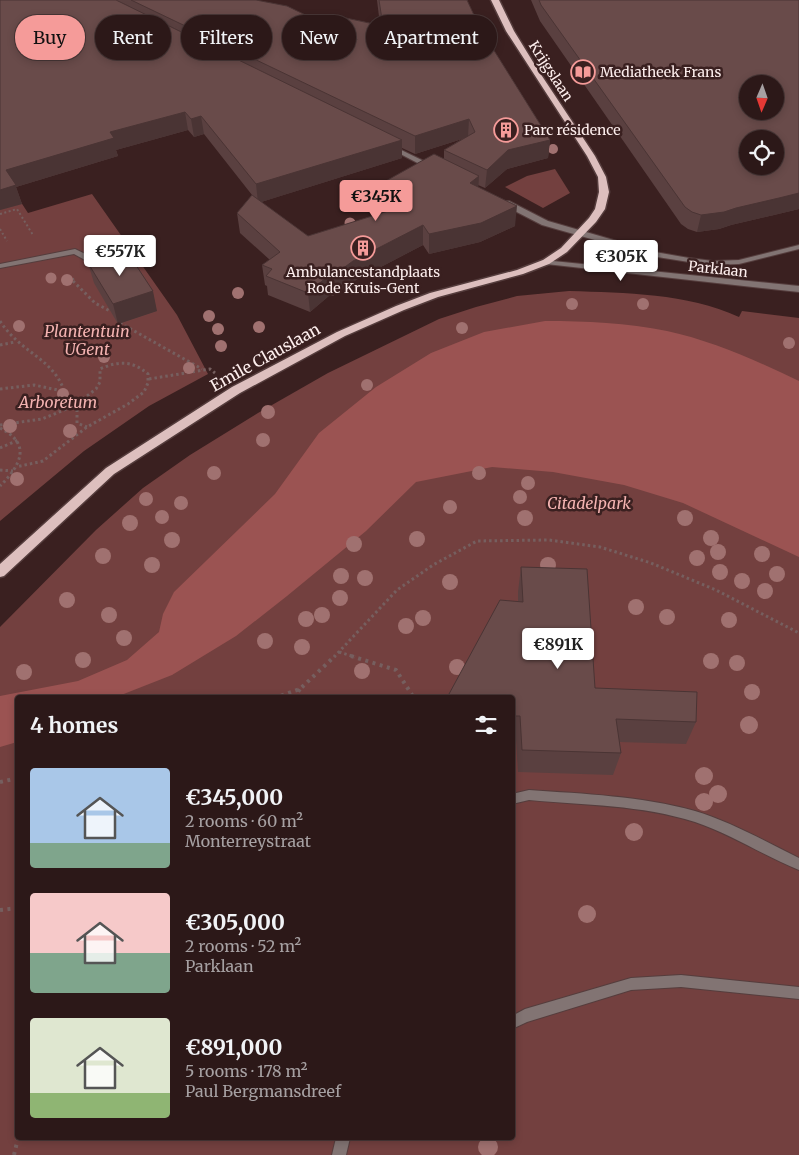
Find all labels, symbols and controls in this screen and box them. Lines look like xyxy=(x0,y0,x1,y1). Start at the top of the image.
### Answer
chip: Buy xyxy=(15,15,85,60)
chip: Rent xyxy=(95,15,171,60)
chip: Filters xyxy=(181,15,272,60)
chip: New xyxy=(282,15,356,60)
chip: Apartment xyxy=(366,15,497,60)
street label: Krijgslaan xyxy=(525,37,577,105)
library icon: Mediatheek Frans xyxy=(570,59,596,85)
place label: Mediatheek Frans xyxy=(600,63,721,81)
north arrow xyxy=(739,75,784,120)
map controls xyxy=(739,75,784,175)
building icon: Parc résidence xyxy=(493,117,519,143)
place label: Parc résidence xyxy=(524,121,621,139)
button: locate xyxy=(739,130,784,175)
pin: €345K xyxy=(341,180,411,222)
text: €345K xyxy=(351,186,401,206)
pin: €557K xyxy=(85,234,155,277)
building icon: Ambulancestandplaats Rode Kruis-Gent xyxy=(350,235,376,261)
pin: €305K xyxy=(586,240,656,282)
text: €557K xyxy=(95,241,145,261)
text: €305K xyxy=(595,246,647,266)
street label: Parklaan xyxy=(687,257,749,281)
place label: Ambulancestandplaats Rode Kruis-Gent xyxy=(285,263,440,297)
street label: Emile Clauslaan xyxy=(207,318,324,395)
park label: Plantentuin UGent xyxy=(44,321,130,359)
park label: Arboretum xyxy=(17,392,97,412)
park label: Citadelpark xyxy=(547,493,631,513)
pin: €891K xyxy=(523,628,593,670)
text: €891K xyxy=(533,634,583,654)
icon: filters xyxy=(472,711,500,739)
text: 4 homes xyxy=(30,712,118,739)
text: €345,000 xyxy=(185,784,283,811)
icon: home xyxy=(70,788,130,848)
text: 2 rooms · 60 m² xyxy=(185,811,303,831)
text: Monterreystraat xyxy=(185,831,311,851)
text: €305,000 xyxy=(185,909,285,936)
icon: home xyxy=(70,913,130,973)
text: 2 rooms · 52 m² xyxy=(185,936,301,956)
text: Parklaan xyxy=(185,956,254,976)
text: €891,000 xyxy=(185,1034,283,1061)
icon: home xyxy=(70,1038,130,1098)
text: 5 rooms · 178 m² xyxy=(185,1061,307,1081)
text: Paul Bergmansdreef xyxy=(185,1081,341,1101)

